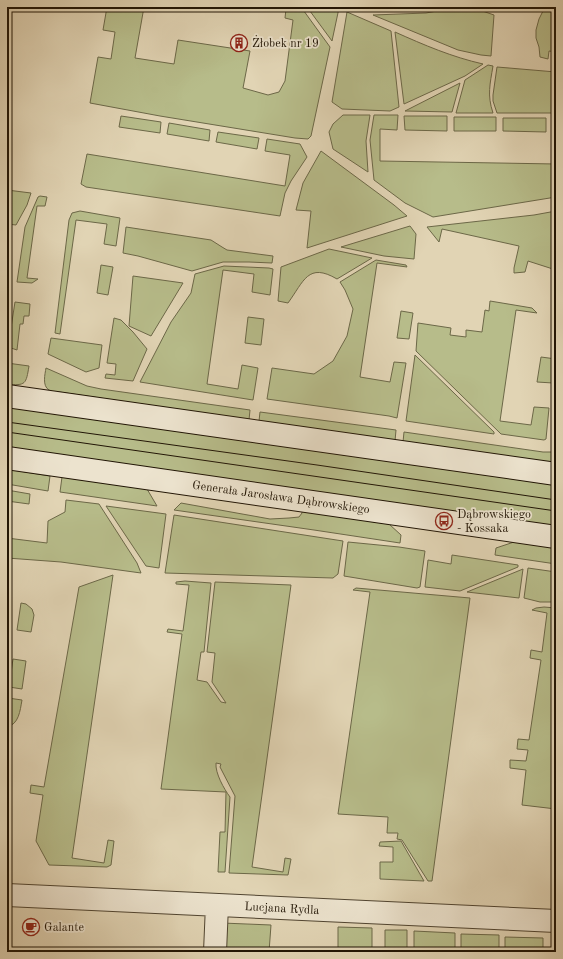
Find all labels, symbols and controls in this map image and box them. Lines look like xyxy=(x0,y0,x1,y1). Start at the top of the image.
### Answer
building icon: Żłobek nr 19 xyxy=(229,33,249,53)
place label: Żłobek nr 19 xyxy=(252,34,319,50)
street label: Generała Jarosława Dąbrowskiego xyxy=(191,480,371,516)
place label: Dąbrowskiego - Kossaka xyxy=(457,509,531,535)
bus stop icon: Dąbrowskiego - Kossaka xyxy=(434,511,454,531)
street label: Lucjana Rydla xyxy=(244,901,320,917)
cafe icon: Galante xyxy=(21,917,41,937)
place label: Galante xyxy=(44,922,84,934)

